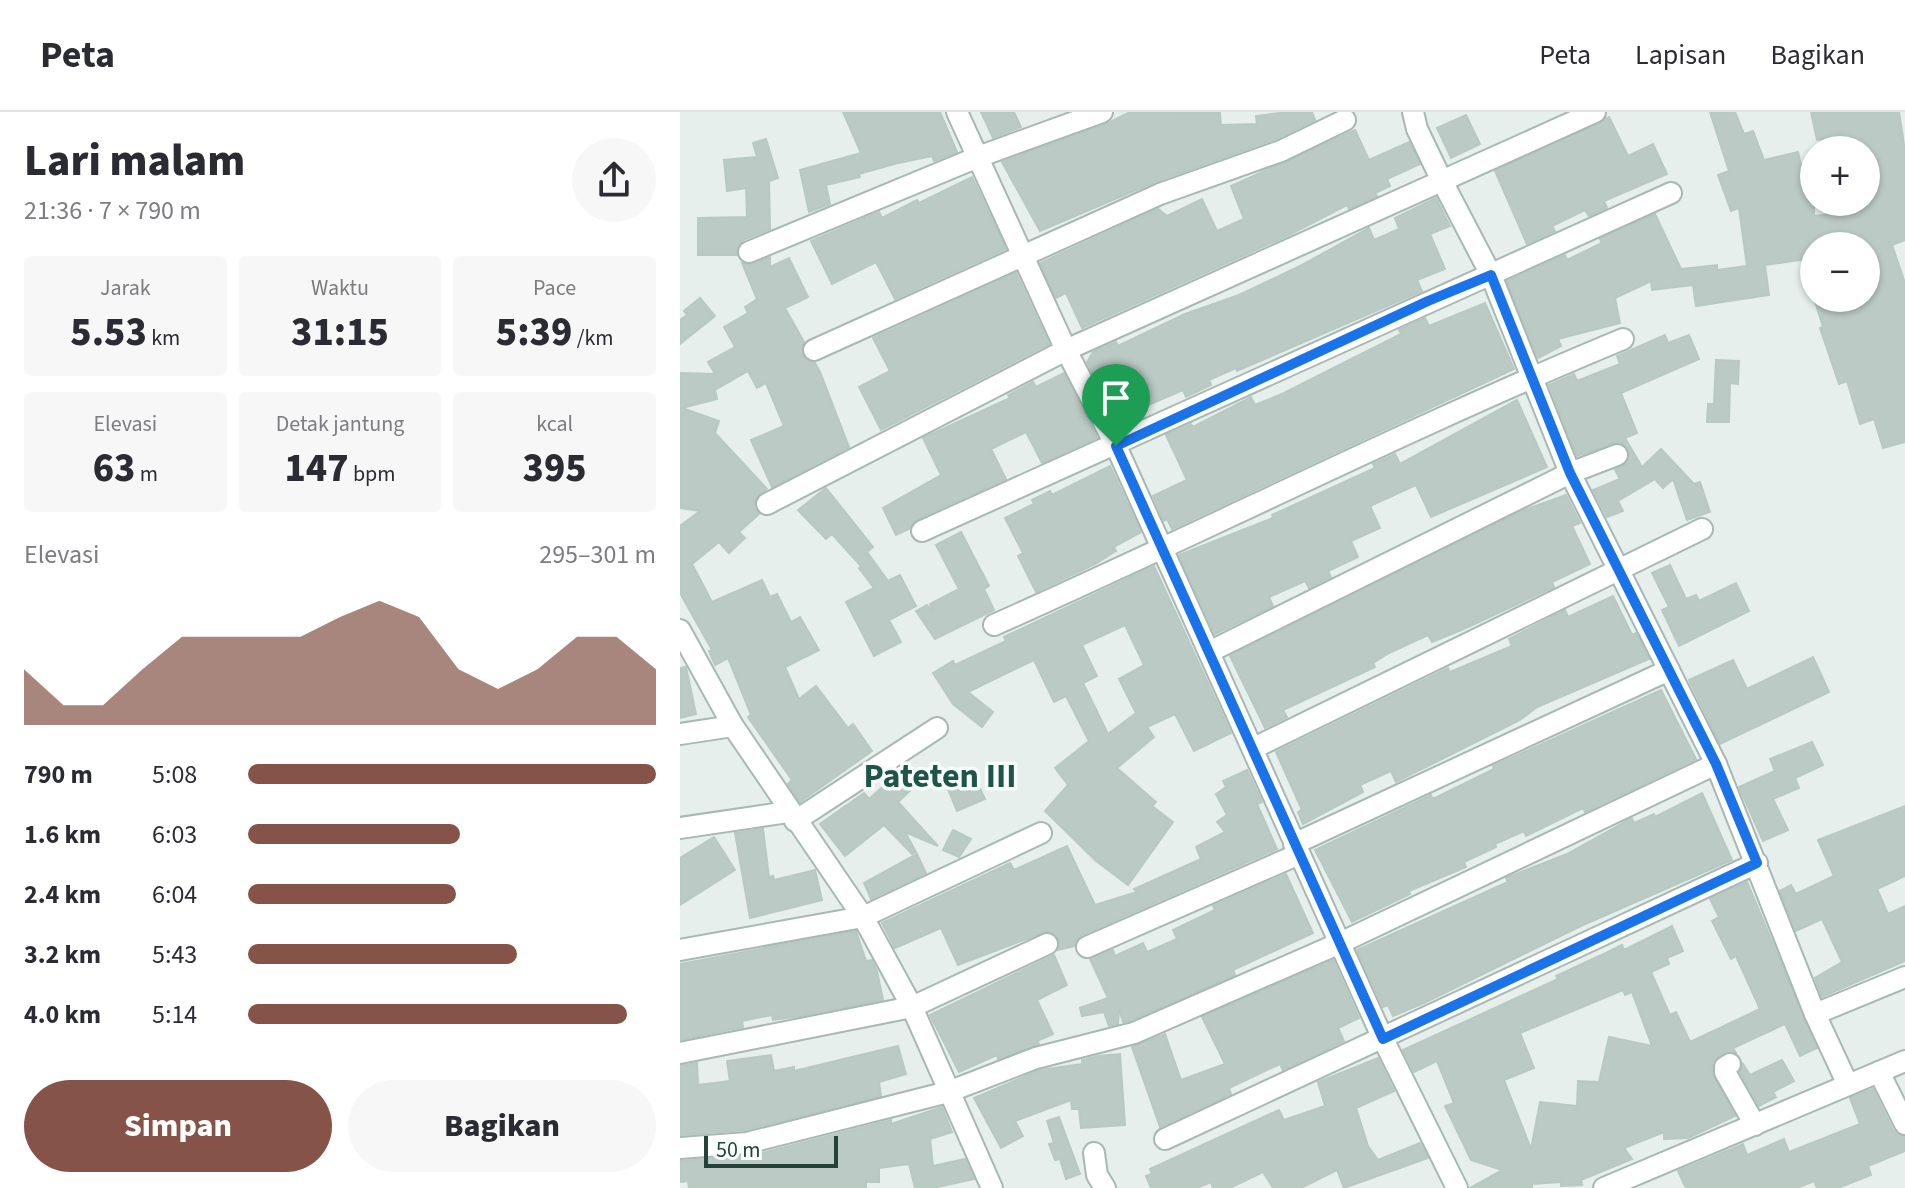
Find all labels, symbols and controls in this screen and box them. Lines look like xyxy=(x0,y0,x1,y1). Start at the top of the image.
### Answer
text: Peta xyxy=(40,28,115,82)
text: Peta xyxy=(1539,35,1591,75)
text: Lapisan xyxy=(1635,35,1726,75)
text: Bagikan xyxy=(1770,35,1865,75)
text: Lari malam xyxy=(24,130,245,193)
map controls xyxy=(1800,136,1880,312)
button: + xyxy=(1800,136,1880,216)
button: share xyxy=(572,138,656,222)
text: 21:36 · 7 × 790 m xyxy=(24,192,201,229)
button: − xyxy=(1800,232,1880,312)
text: Jarak xyxy=(100,272,151,304)
text: Waktu xyxy=(311,272,369,304)
text: Pace xyxy=(533,272,576,304)
text: 5.53 xyxy=(70,304,147,361)
text: 31:15 xyxy=(291,304,389,361)
text: 5:39 xyxy=(496,304,572,361)
text: km xyxy=(147,322,180,354)
text: /km xyxy=(572,322,614,354)
pin xyxy=(1082,364,1150,446)
icon: arrive xyxy=(1094,376,1138,420)
text: Elevasi xyxy=(93,408,157,440)
text: Detak jantung xyxy=(276,408,404,440)
text: kcal xyxy=(536,408,573,440)
text: 63 xyxy=(93,440,135,497)
text: 147 xyxy=(284,440,349,497)
text: 395 xyxy=(523,440,587,497)
text: m xyxy=(135,458,158,490)
text: bpm xyxy=(349,458,396,490)
text: Elevasi xyxy=(24,536,99,573)
text: 295–301 m xyxy=(539,536,656,573)
district label: Pateten III xyxy=(863,752,1017,801)
text: 790 m xyxy=(24,756,93,793)
text: 5:08 xyxy=(152,756,197,793)
text: 1.6 km xyxy=(24,816,101,853)
text: 6:03 xyxy=(152,816,197,853)
text: 2.4 km xyxy=(24,876,101,913)
text: 6:04 xyxy=(152,876,197,913)
text: 3.2 km xyxy=(24,936,101,973)
text: 5:43 xyxy=(152,936,197,973)
text: 4.0 km xyxy=(24,996,101,1033)
text: 5:14 xyxy=(152,996,197,1033)
button: Simpan xyxy=(24,1080,332,1172)
button: Bagikan xyxy=(348,1080,656,1172)
scale bar xyxy=(704,1132,838,1168)
text: 50 m xyxy=(716,1134,761,1166)

